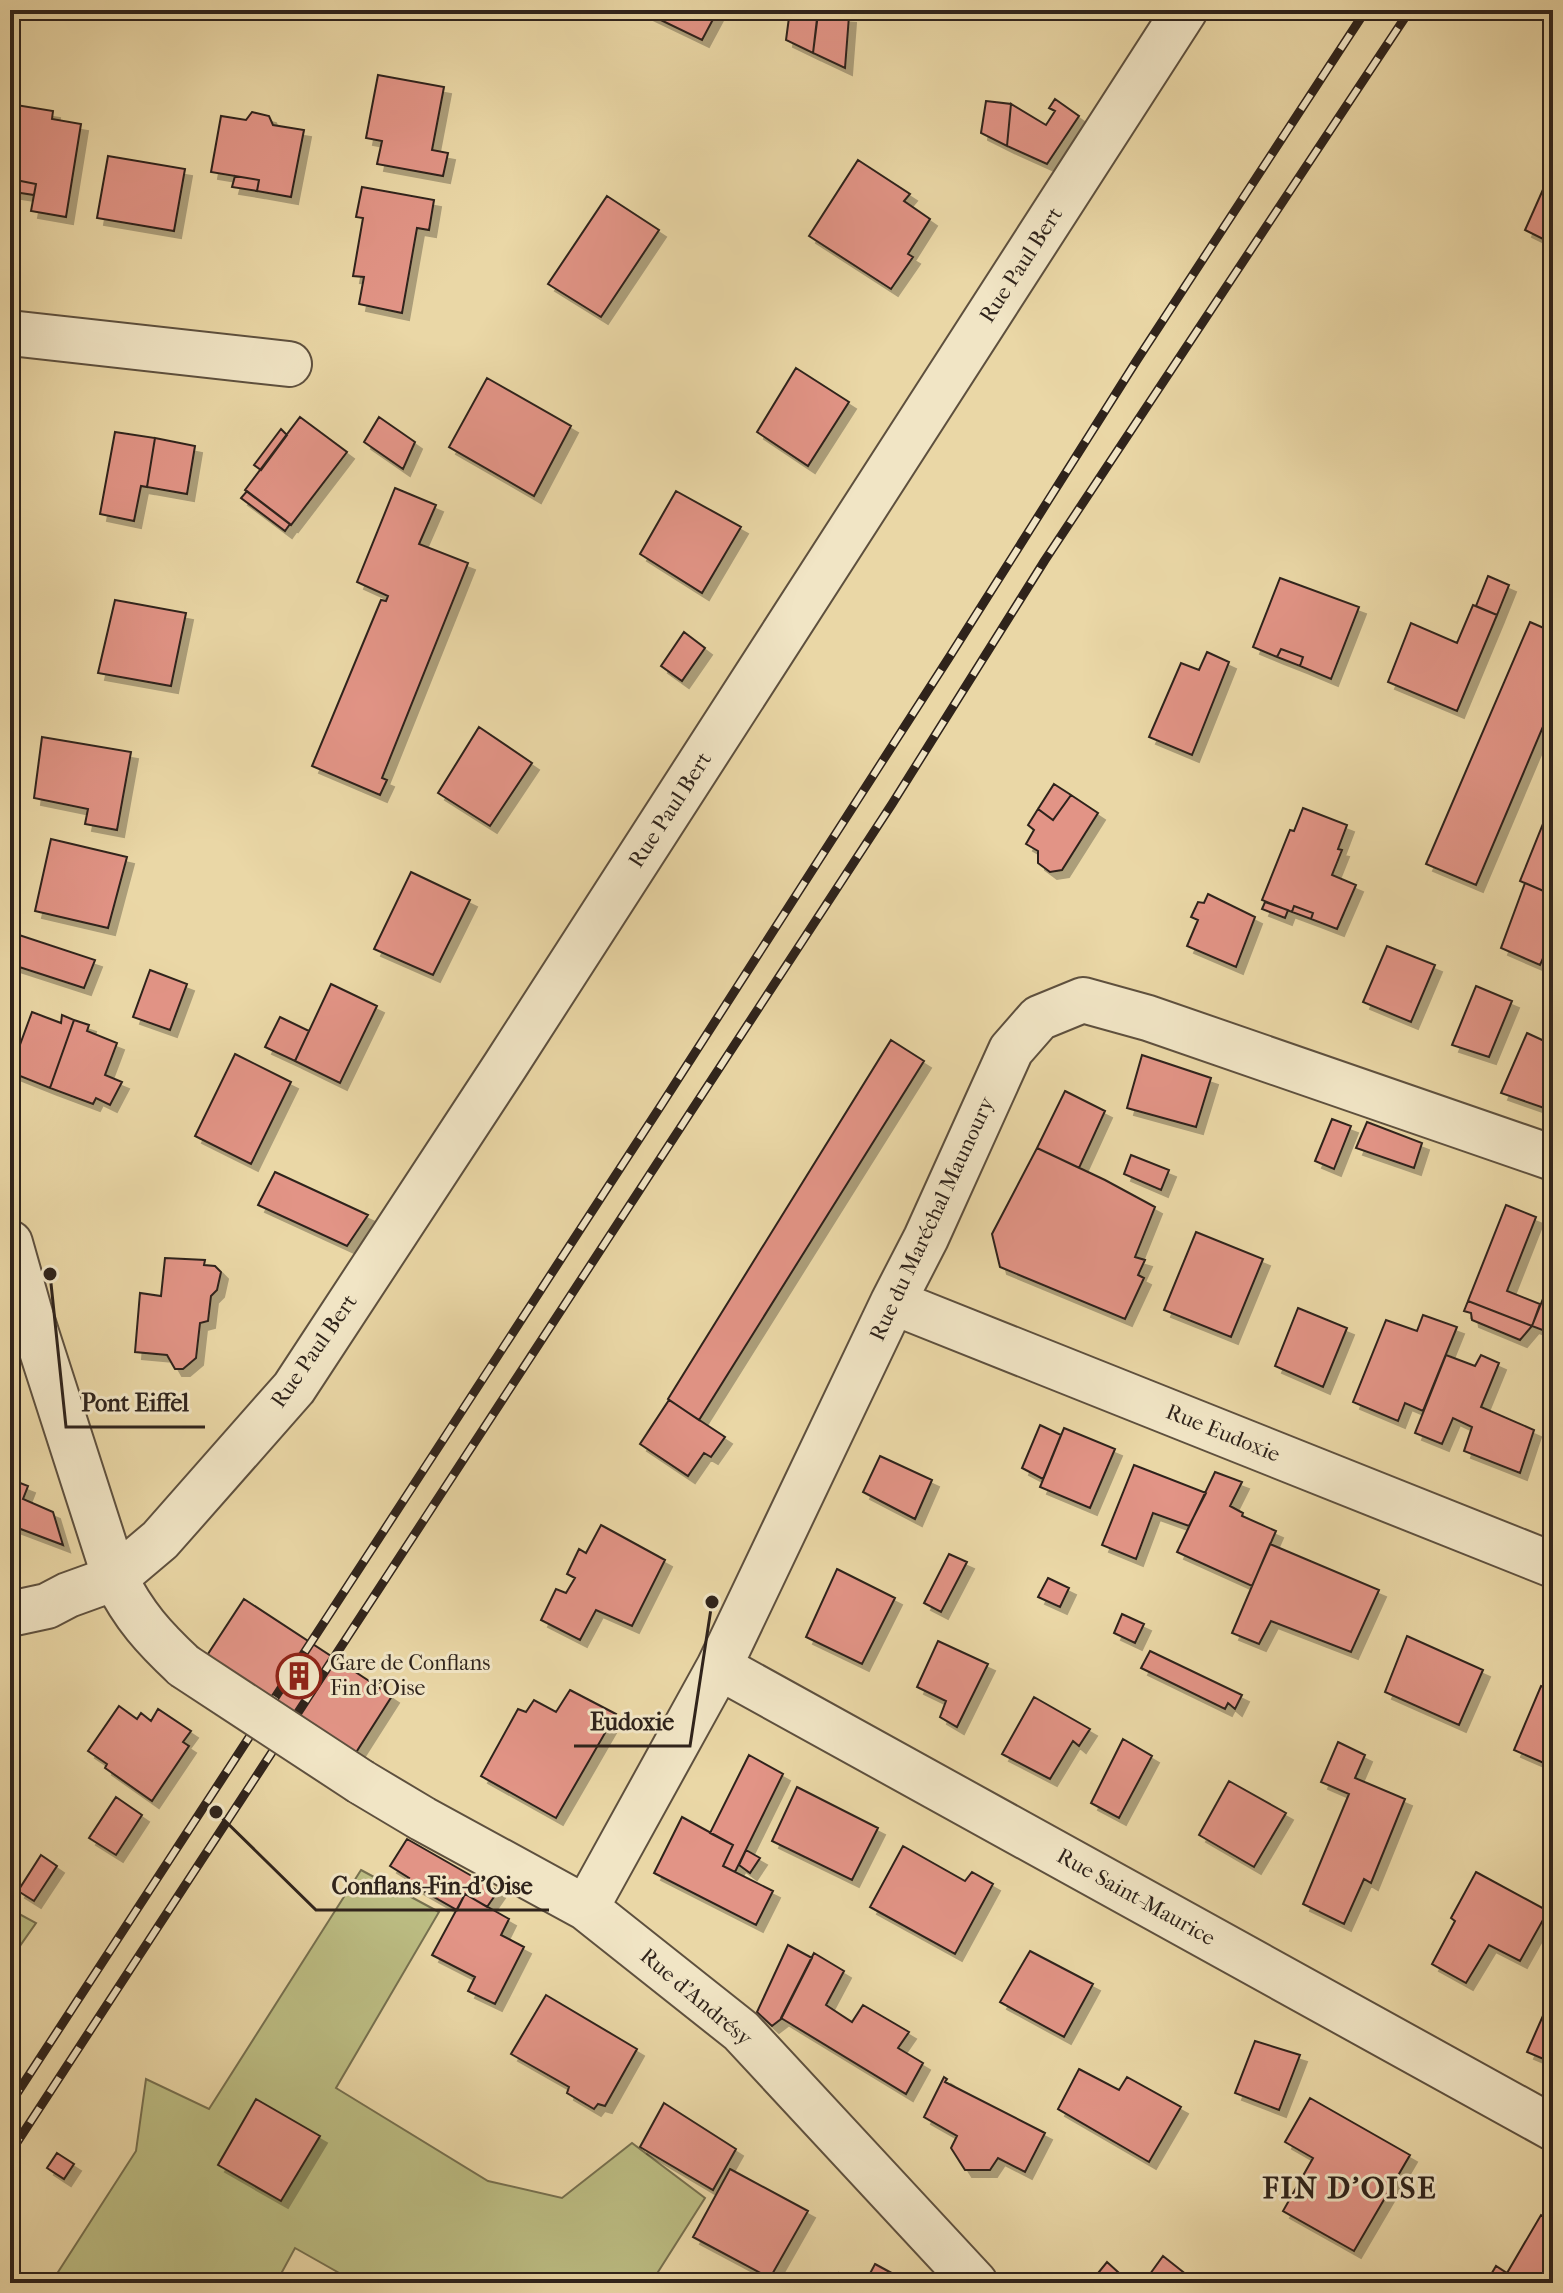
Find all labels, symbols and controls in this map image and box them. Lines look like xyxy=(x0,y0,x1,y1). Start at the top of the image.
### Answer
street label: Rue Paul Bert xyxy=(974,202,1068,328)
street label: Rue Paul Bert xyxy=(623,747,717,873)
street label: Rue du Maréchal Maunoury xyxy=(864,1092,1000,1345)
street label: Rue Paul Bert xyxy=(265,1289,363,1413)
callout: Pont Eiffel xyxy=(66,1379,205,1427)
text: Pont Eiffel xyxy=(81,1389,189,1417)
street label: Rue Eudoxie xyxy=(1162,1398,1284,1468)
place label: Gare de Conflans Fin d'Oise xyxy=(330,1650,490,1701)
building icon: Gare de Conflans Fin d'Oise xyxy=(275,1652,323,1700)
callout: Eudoxie xyxy=(574,1698,690,1746)
text: Eudoxie xyxy=(590,1708,674,1736)
street label: Rue Saint-Maurice xyxy=(1052,1843,1220,1951)
callout: Conflans-Fin-d'Oise xyxy=(316,1862,549,1910)
text: Conflans-Fin-d'Oise xyxy=(331,1872,533,1900)
street label: Rue d'Andrésy xyxy=(635,1943,758,2052)
district label: FIN D'OISE xyxy=(1262,2171,1438,2206)

